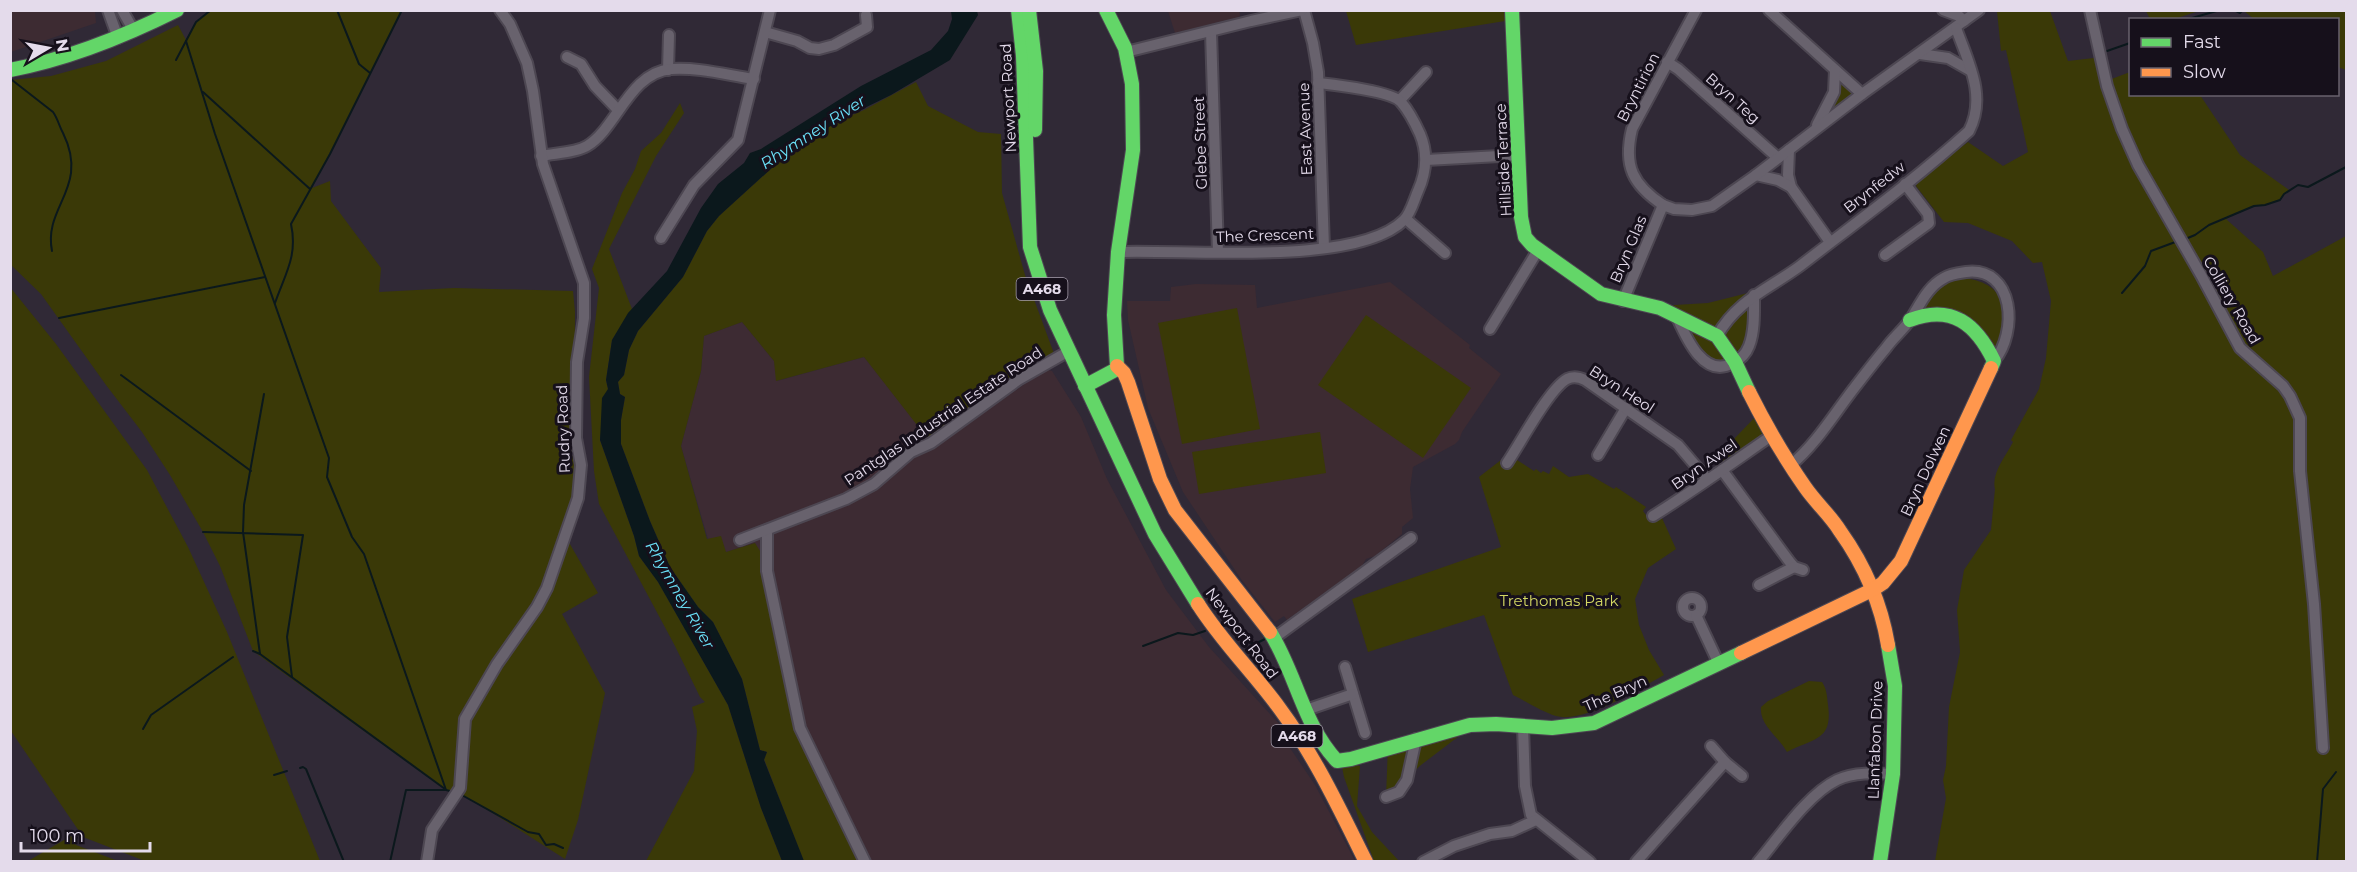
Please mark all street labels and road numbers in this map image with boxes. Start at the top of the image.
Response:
street label: Newport Road [996,43,1020,153]
street label: Bryntirion [1612,49,1664,125]
street label: Bryn Teg [1702,69,1764,127]
street label: East Avenue [1294,82,1316,176]
street label: Glebe Street [1189,96,1211,190]
street label: Hillside Terrace [1491,103,1515,217]
street label: Brynfedw [1839,157,1909,217]
street label: Bryn Glas [1605,213,1651,285]
street label: The Crescent [1216,224,1314,246]
street label: Colliery Road [2199,253,2265,347]
road number: A468 [1016,278,1068,300]
street label: Pantglas Industrial Estate Road [840,342,1046,490]
street label: Bryn Heol [1586,361,1658,417]
street label: Rudry Road [552,385,574,473]
street label: Bryn Dolwen [1896,423,1954,519]
street label: Bryn Awel [1667,434,1741,494]
street label: Newport Road [1202,584,1282,682]
street label: The Bryn [1580,671,1650,715]
street label: Llanfabon Drive [1863,680,1887,800]
road number: A468 [1272,725,1322,747]

